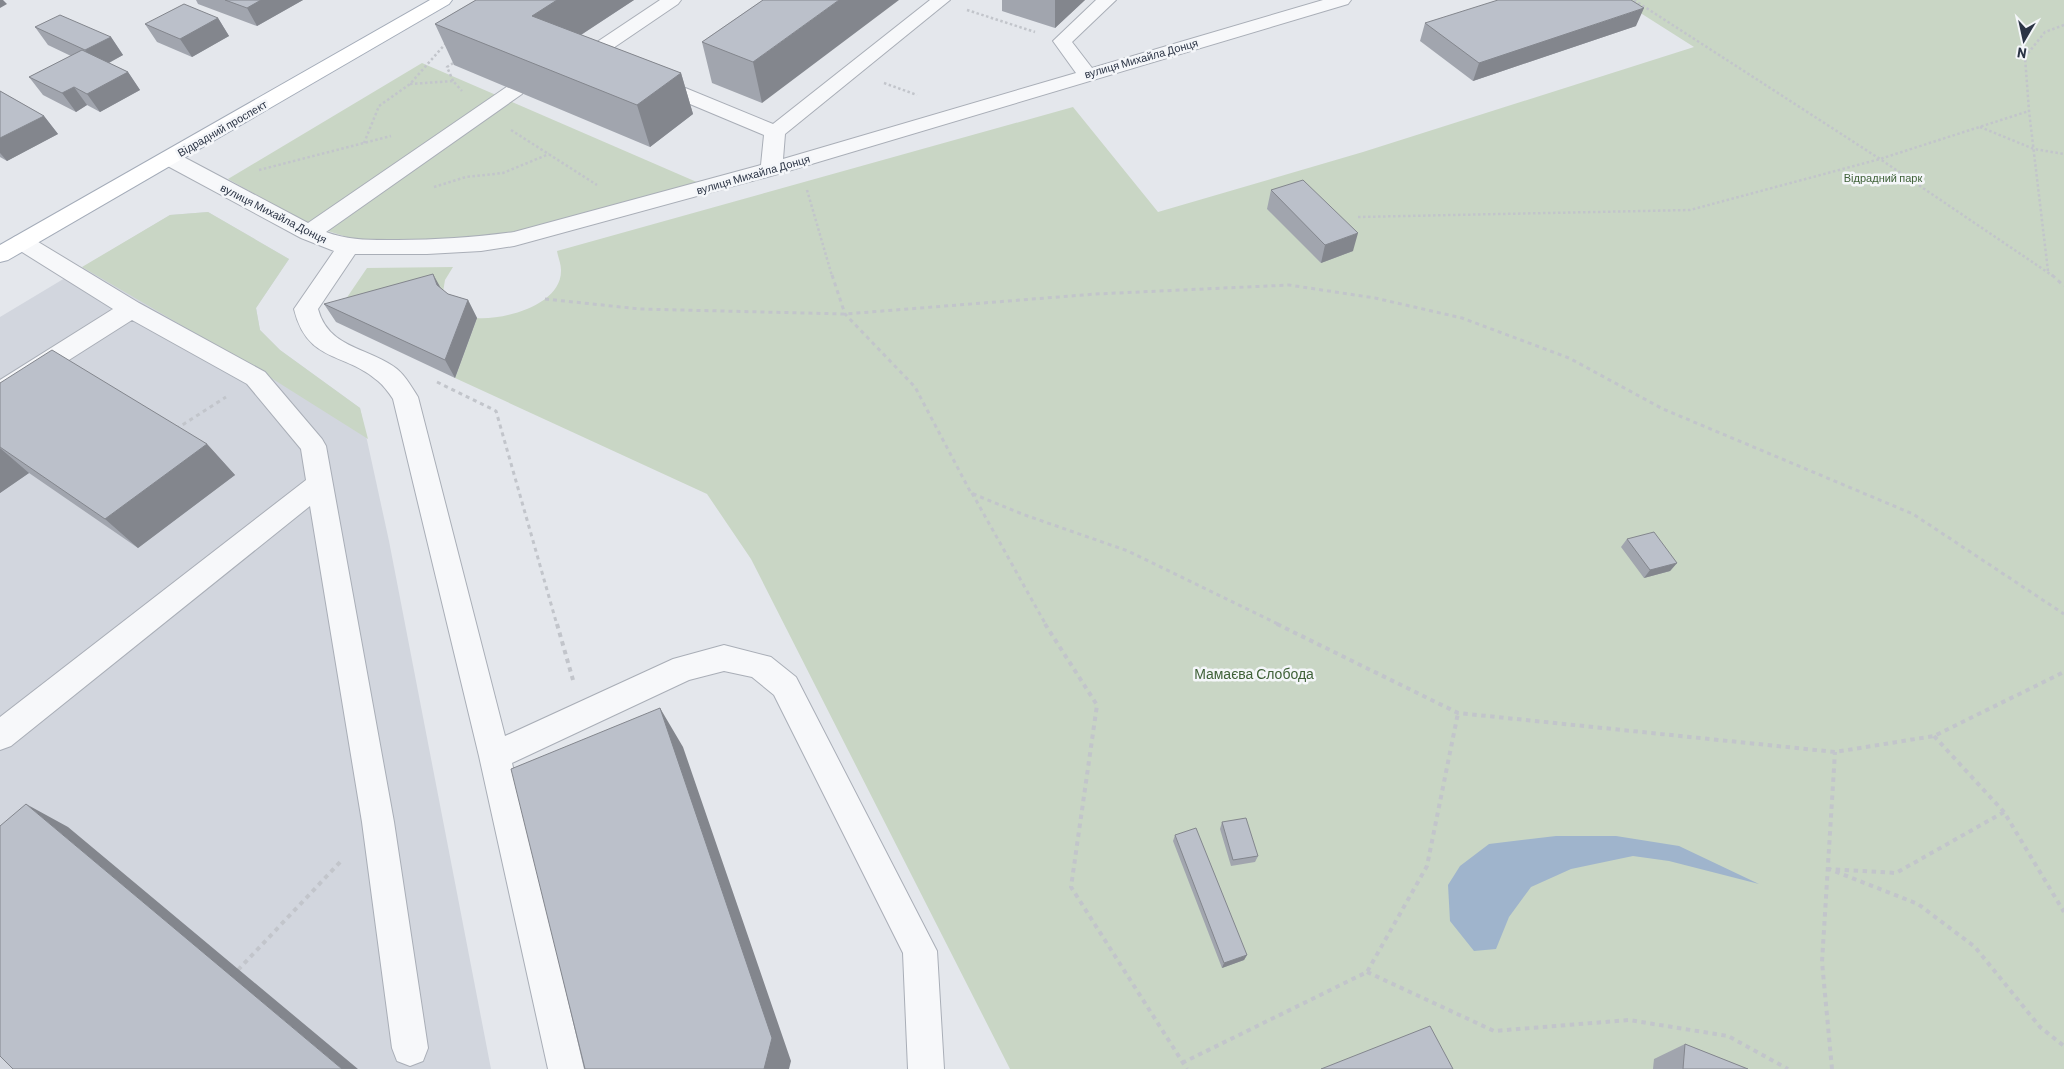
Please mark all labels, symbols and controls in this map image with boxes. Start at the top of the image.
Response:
north arrow [1999,15,2049,65]
street label: вулиця Михайла Донця [1083,36,1199,80]
text: N [2016,44,2028,62]
street label: Відрадний проспект [175,97,269,159]
street label: вулиця Михайла Донця [695,152,811,196]
park label: Відрадний парк [1844,171,1922,184]
street label: вулиця Михайла Донця [219,181,329,246]
park label: Мамаєва Слобода [1194,665,1314,682]

